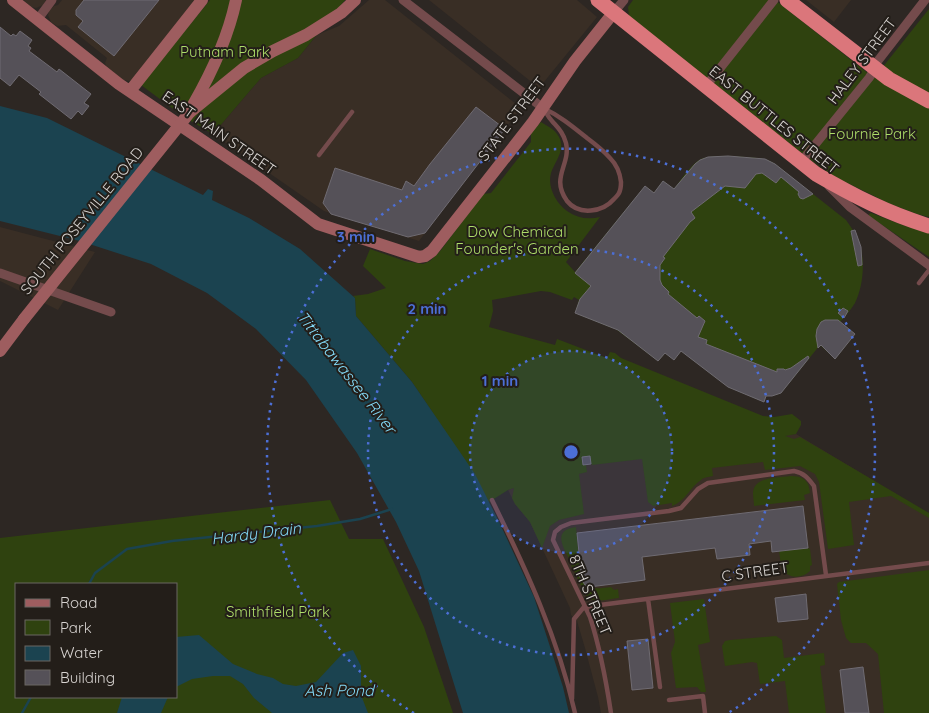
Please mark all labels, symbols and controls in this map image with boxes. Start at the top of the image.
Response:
street label: HALEY STREET [823,14,900,108]
park label: Putnam Park [180,42,270,61]
street label: EAST BUTTLES STREET [706,61,843,178]
street label: STATE STREET [474,73,550,165]
street label: EAST MAIN STREET [159,86,280,179]
park label: Fournie Park [828,124,916,143]
street label: SOUTH POSEYVILLE ROAD [16,143,147,298]
park label: Dow Chemical Founder's Garden [455,222,579,258]
text: 3 min [337,227,375,246]
text: 2 min [407,299,447,318]
water label: Tittabawassee River [293,307,402,439]
text: 1 min [482,371,518,390]
centre of rings [562,443,580,461]
water label: Hardy Drain [210,517,303,548]
street label: 8TH STREET [565,552,616,638]
street label: C STREET [720,557,790,586]
legend [15,583,178,698]
text: Road [60,593,97,612]
park label: Smithfield Park [226,602,330,621]
text: Park [60,618,92,637]
text: Water [60,643,103,662]
text: Building [60,668,115,687]
water label: Ash Pond [304,680,376,700]

